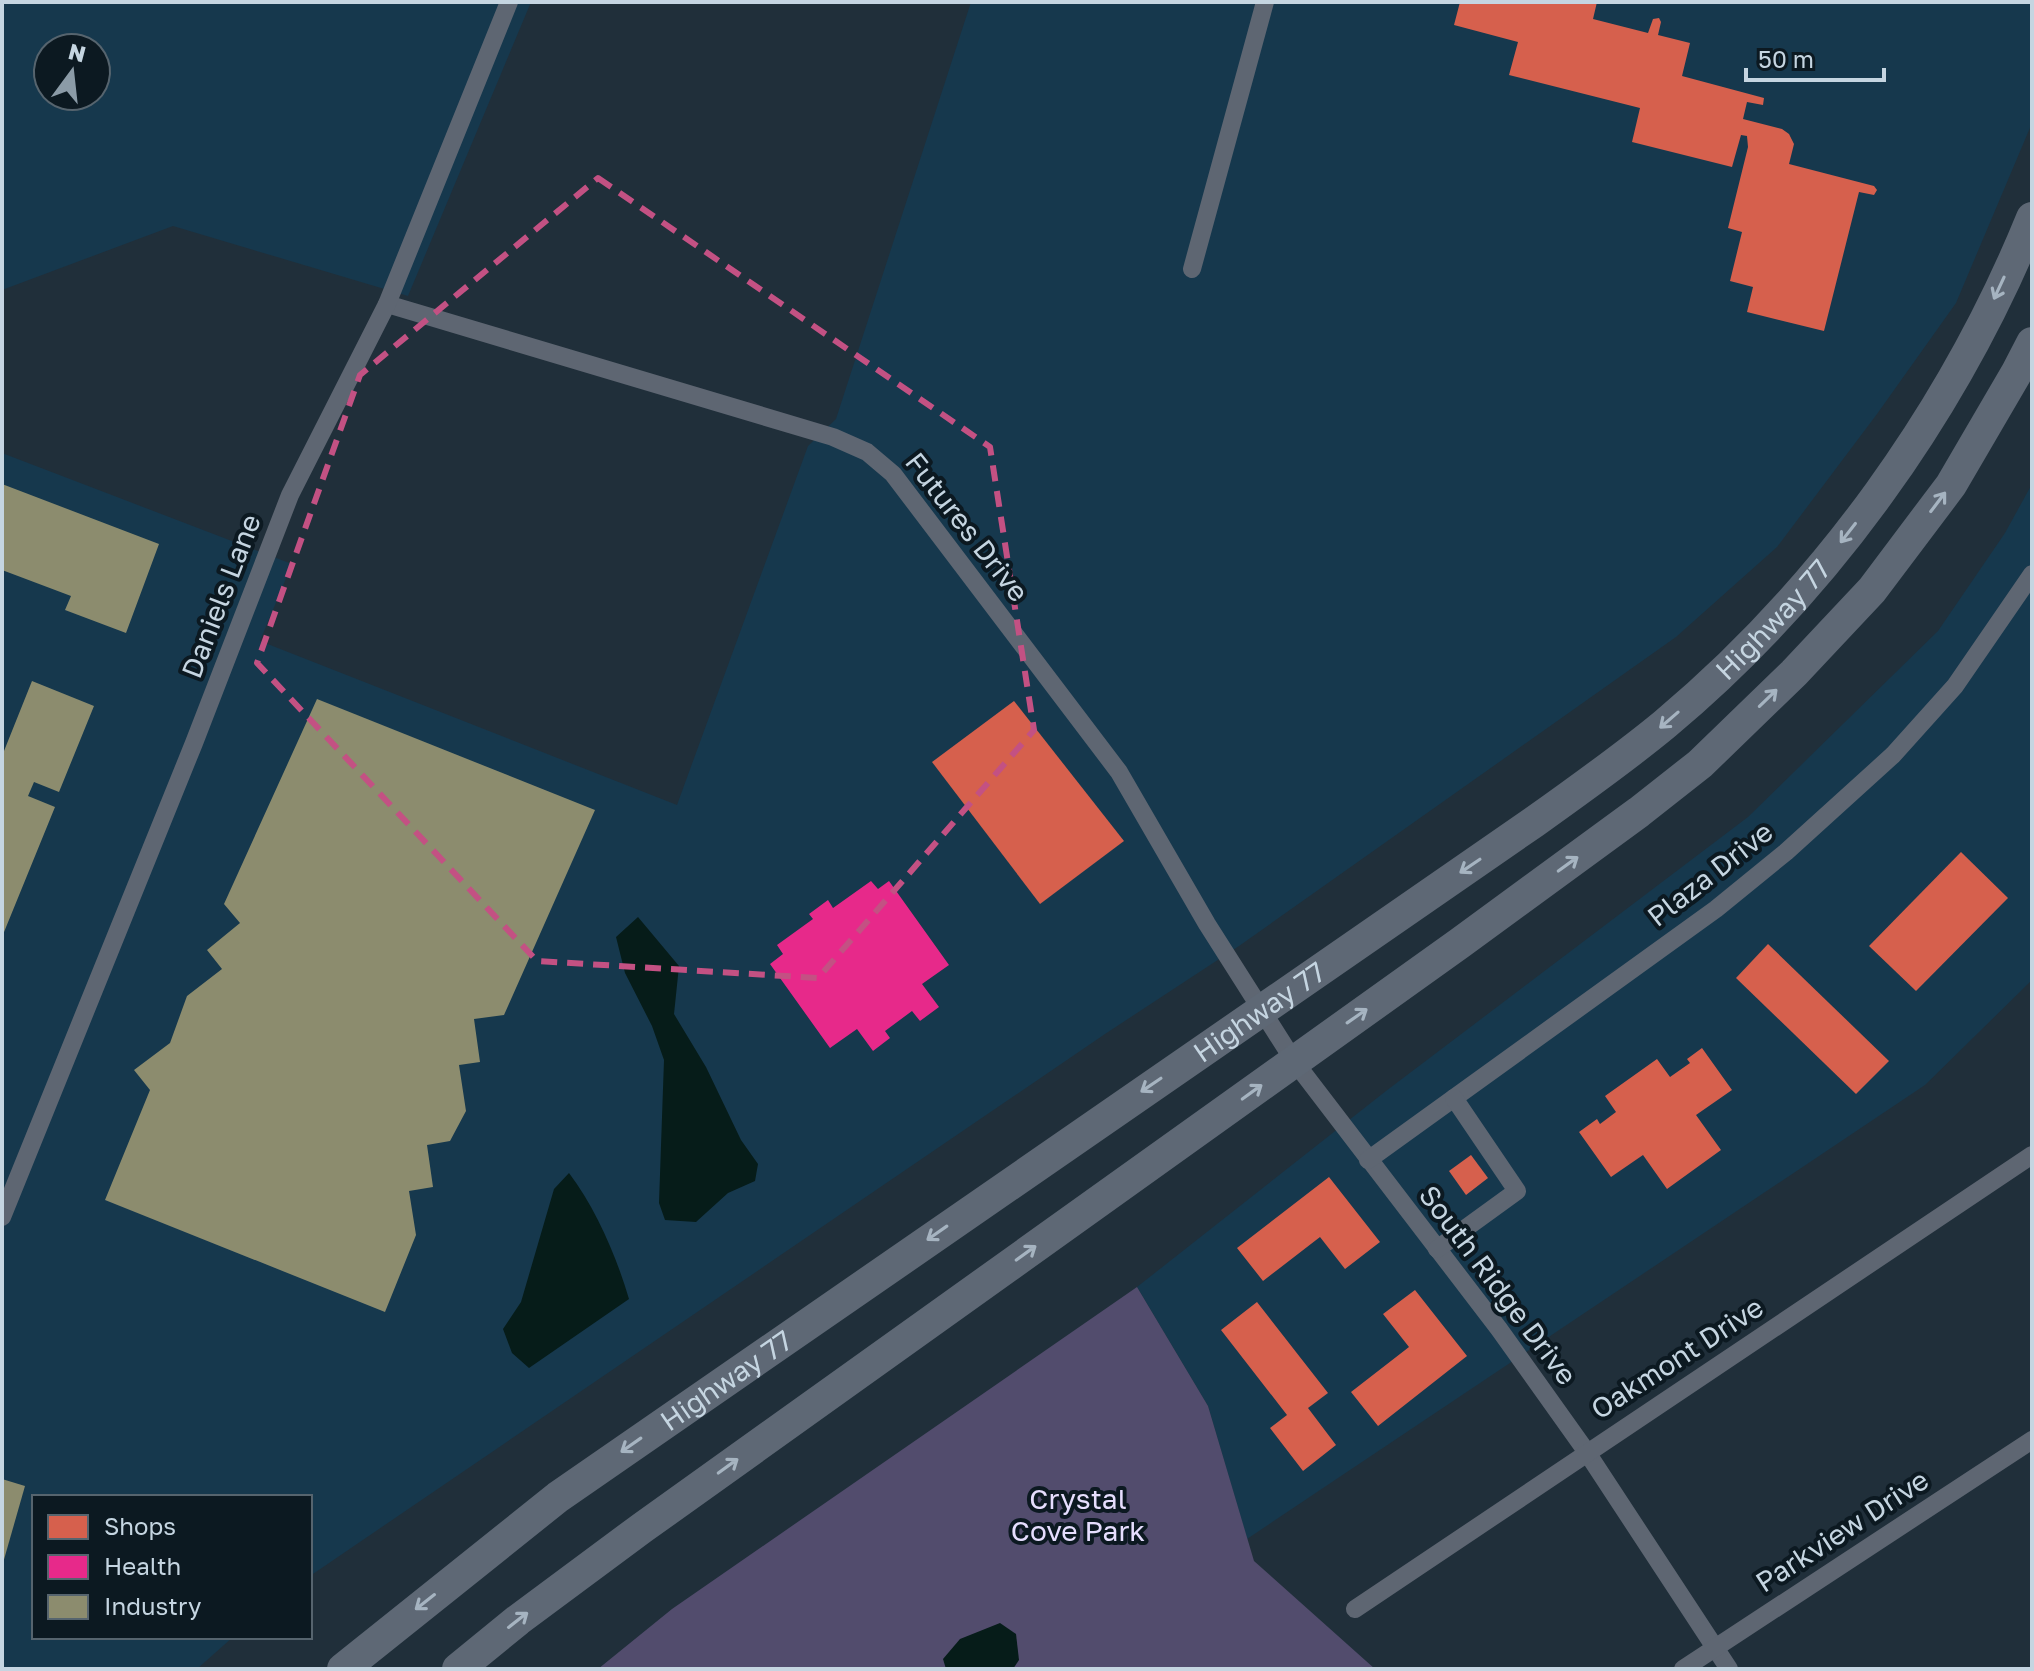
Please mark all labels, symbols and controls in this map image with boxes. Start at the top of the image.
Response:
north arrow [32,32,112,112]
scale bar [1746,32,1884,82]
text: N [66,37,89,67]
text: 50 m [1758,44,1814,73]
one-way arrow [1991,276,2006,300]
street label: Futures Drive [899,446,1036,608]
one-way arrow [1929,492,1946,513]
street label: Daniels Lane [174,509,267,682]
one-way arrow [1839,522,1857,543]
street label: Highway 77 [1708,552,1837,686]
one-way arrow [1758,689,1778,708]
one-way arrow [1659,711,1679,729]
street label: Plaza Drive [1641,815,1779,933]
one-way arrow [1557,856,1579,872]
one-way arrow [1460,858,1482,874]
street label: Highway 77 [1187,955,1331,1069]
one-way arrow [1346,1008,1368,1024]
one-way arrow [1141,1077,1163,1093]
one-way arrow [1240,1084,1262,1100]
street label: South Ridge Drive [1413,1179,1584,1391]
one-way arrow [927,1225,949,1241]
one-way arrow [1015,1245,1037,1261]
street label: Oakmont Drive [1585,1290,1769,1425]
street label: Highway 77 [654,1323,798,1437]
one-way arrow [621,1437,643,1453]
one-way arrow [717,1458,738,1475]
street label: Parkview Drive [1749,1463,1934,1599]
park label: Crystal Cove Park [1011,1482,1145,1547]
legend [32,1495,312,1639]
text: Shops [104,1511,176,1540]
text: Health [104,1551,181,1580]
text: Industry [104,1591,201,1620]
one-way arrow [415,1593,436,1611]
one-way arrow [507,1611,528,1629]

